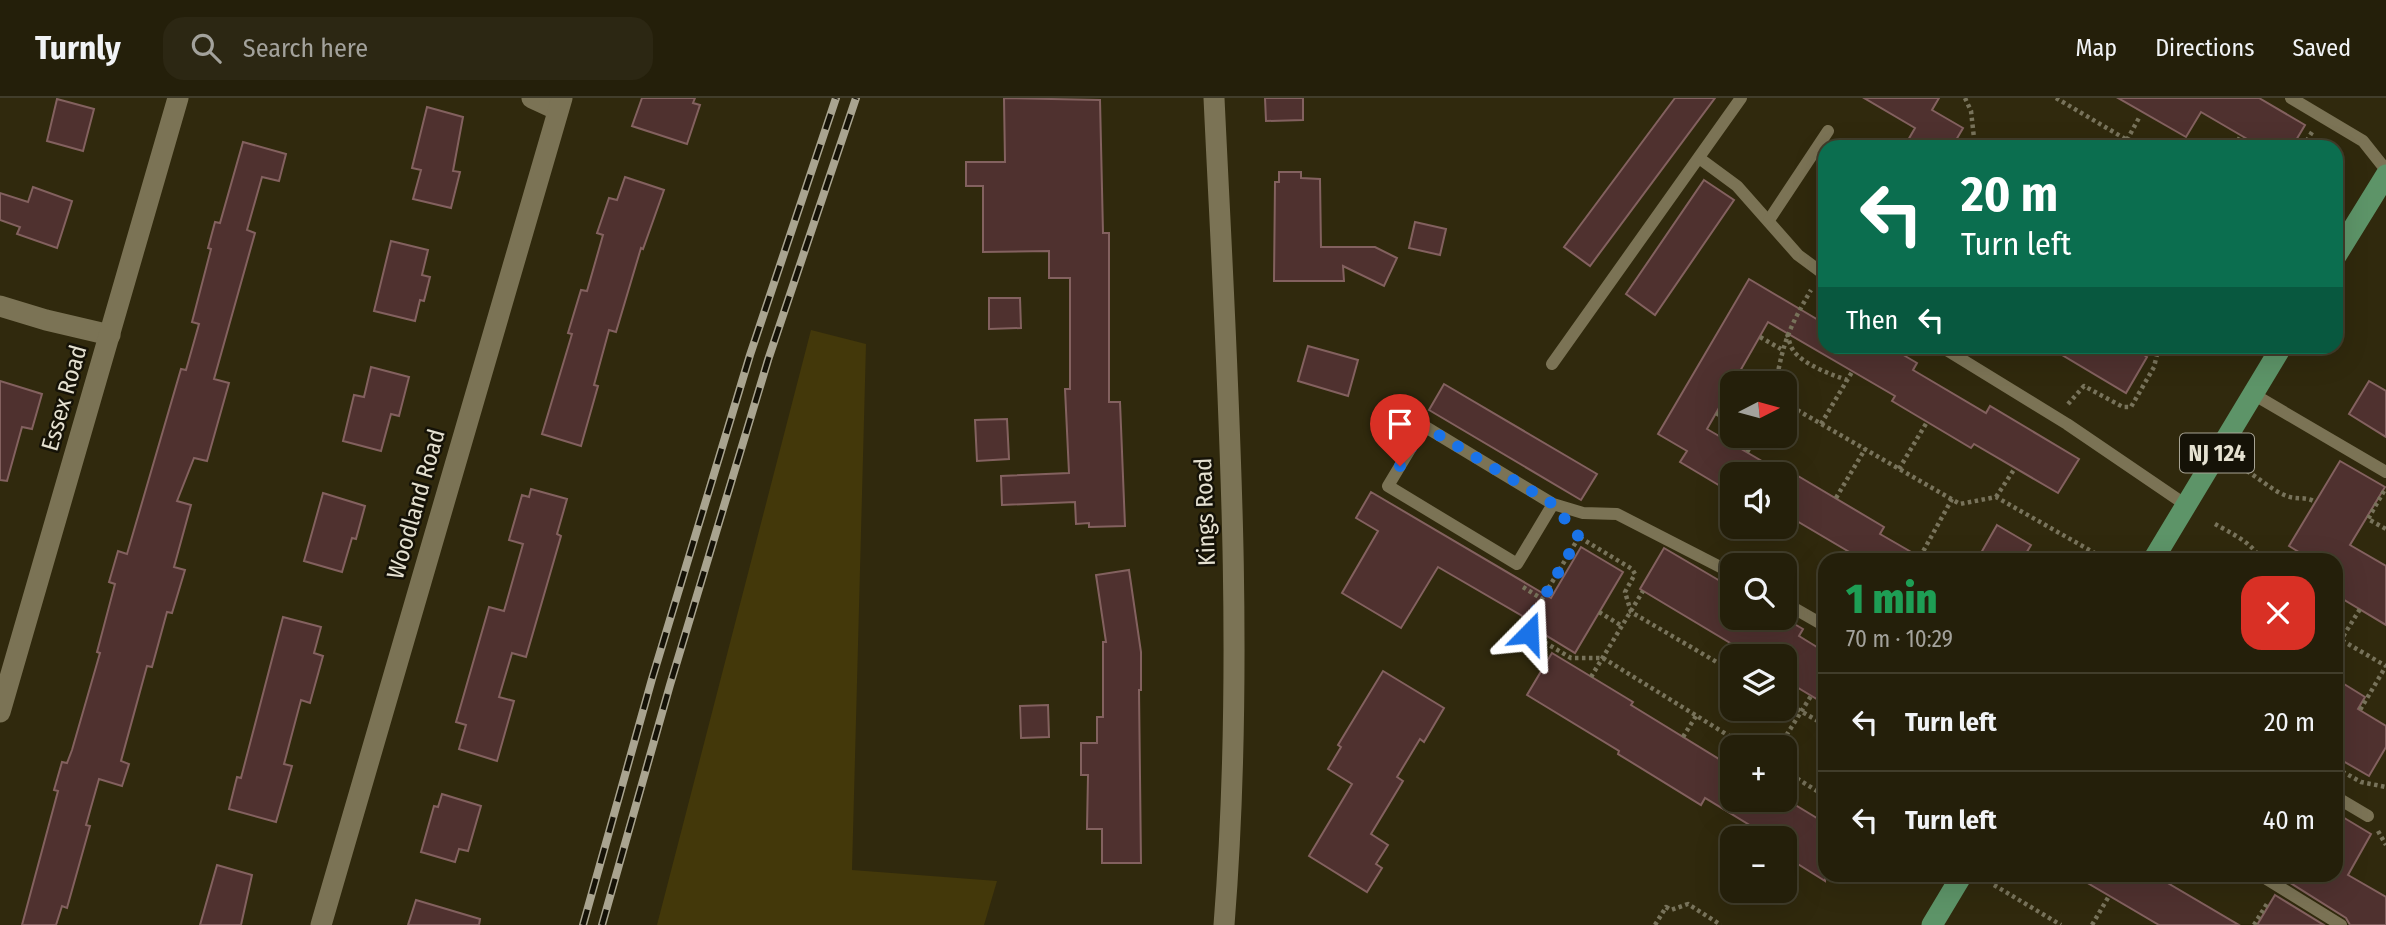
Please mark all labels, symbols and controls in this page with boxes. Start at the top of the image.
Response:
search box [163,17,653,80]
text: Turnly [35,28,121,68]
icon: search [187,29,225,67]
text: Search here [243,33,368,64]
text: Map [2076,34,2117,62]
text: Directions [2155,34,2254,62]
text: Saved [2292,34,2351,62]
text: 20 m [1961,165,2058,224]
icon: left [1846,168,1937,259]
text: Turn left [1961,225,2071,263]
icon: left [1912,301,1950,339]
text: Then [1846,305,1898,336]
street label: Essex Road [36,342,92,454]
north arrow [1720,371,1797,448]
map controls [1720,371,1797,903]
pin [1370,394,1430,466]
icon: arrive [1381,405,1419,443]
street label: Woodland Road [381,426,451,582]
road number: NJ 124 [2180,434,2254,472]
street label: Kings Road [1189,457,1221,567]
button: sound [1720,462,1797,539]
button: search [1720,553,1797,630]
text: 1 min [1846,574,1937,624]
button: close [2241,576,2315,650]
position arrow [1492,596,1566,670]
text: 70 m · 10:29 [1846,625,1953,653]
button: layers [1720,644,1797,721]
icon: left [1846,703,1884,741]
text: Turn left [1905,707,1997,738]
text: 20 m [2264,707,2315,738]
button: + [1720,735,1797,812]
icon: left [1846,801,1884,839]
text: Turn left [1905,805,1997,836]
text: 40 m [2263,805,2315,836]
button: − [1720,826,1797,903]

